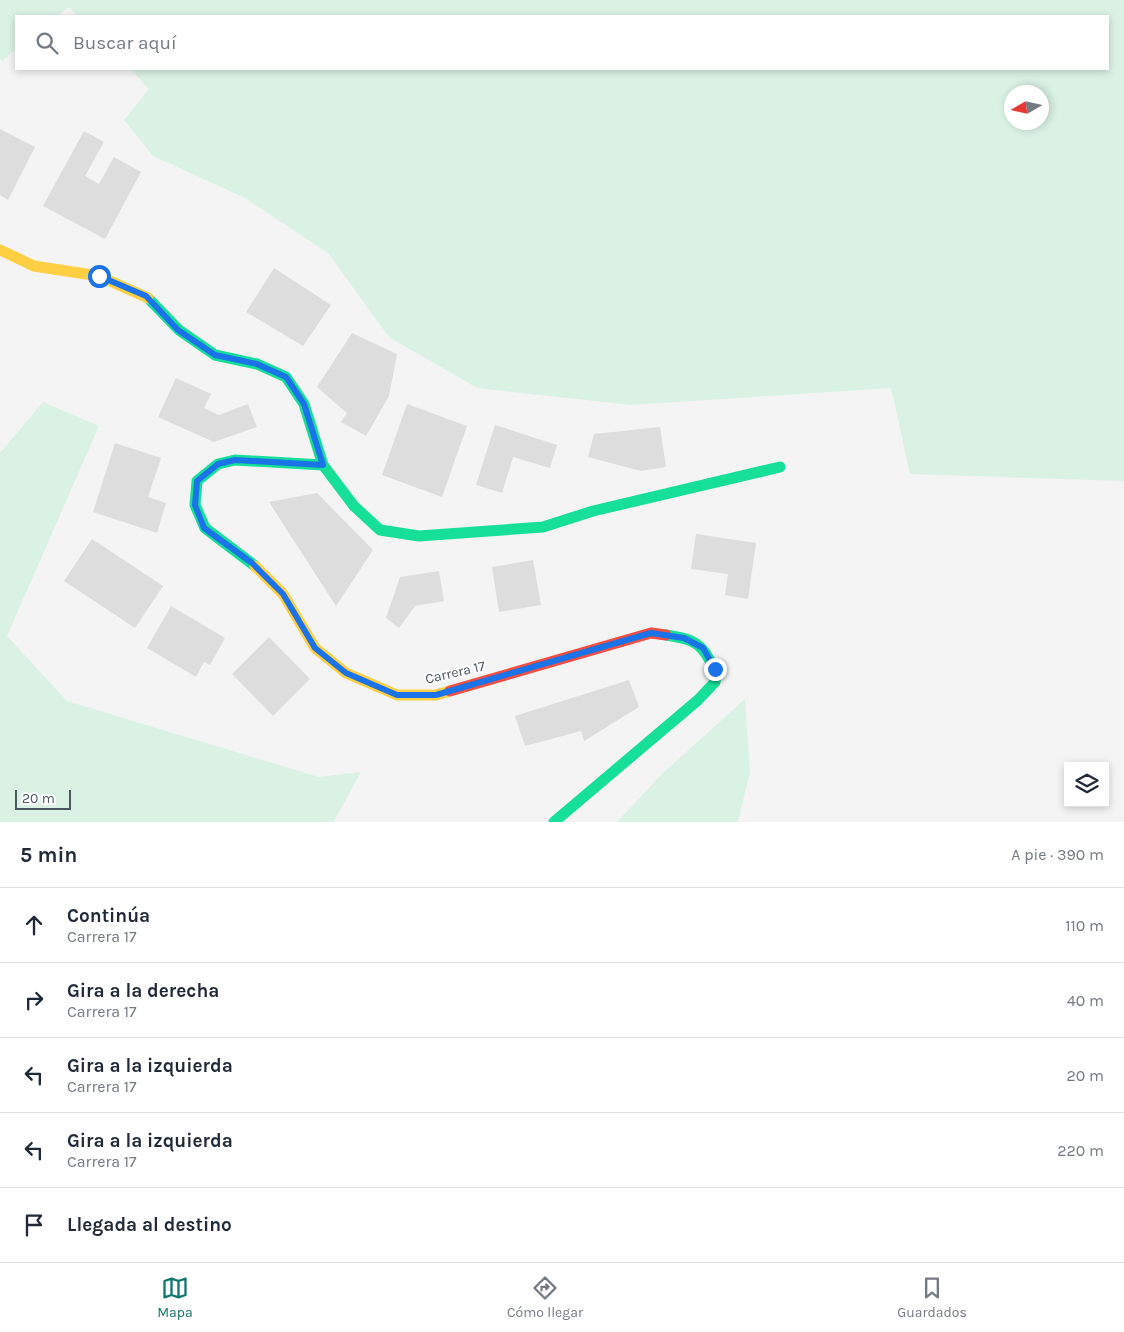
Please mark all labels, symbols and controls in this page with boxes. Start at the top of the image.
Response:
search box [15,15,1109,70]
icon: search [33,29,61,57]
text: Buscar aquí [73,32,177,54]
north arrow [1004,85,1049,130]
route start [88,265,111,288]
street label: Carrera 17 [424,657,487,688]
route end [704,658,727,681]
map controls [1064,762,1109,807]
button: layers [1064,762,1109,807]
scale bar [15,787,71,810]
text: 20 m [22,790,55,807]
text: 5 min [20,843,77,867]
text: A pie · 390 m [1011,845,1104,864]
text: Continúa [67,905,150,927]
icon: ahead [20,911,48,939]
text: 110 m [1065,916,1104,935]
text: Carrera 17 [67,927,137,946]
text: Gira a la derecha [67,980,219,1002]
icon: right [20,986,48,1014]
text: 40 m [1067,991,1104,1010]
text: Carrera 17 [67,1002,137,1021]
text: Gira a la izquierda [67,1055,233,1077]
icon: left [20,1061,48,1089]
text: 20 m [1066,1066,1104,1085]
text: Carrera 17 [67,1077,137,1096]
text: Gira a la izquierda [67,1130,233,1152]
icon: left [20,1136,48,1164]
text: 220 m [1057,1141,1104,1160]
text: Carrera 17 [67,1152,137,1171]
icon: arrive [20,1211,48,1239]
text: Llegada al destino [67,1214,232,1236]
tab: Mapa [157,1274,193,1321]
tab: Cómo llegar [507,1274,583,1321]
tab: Guardados [897,1274,967,1321]

